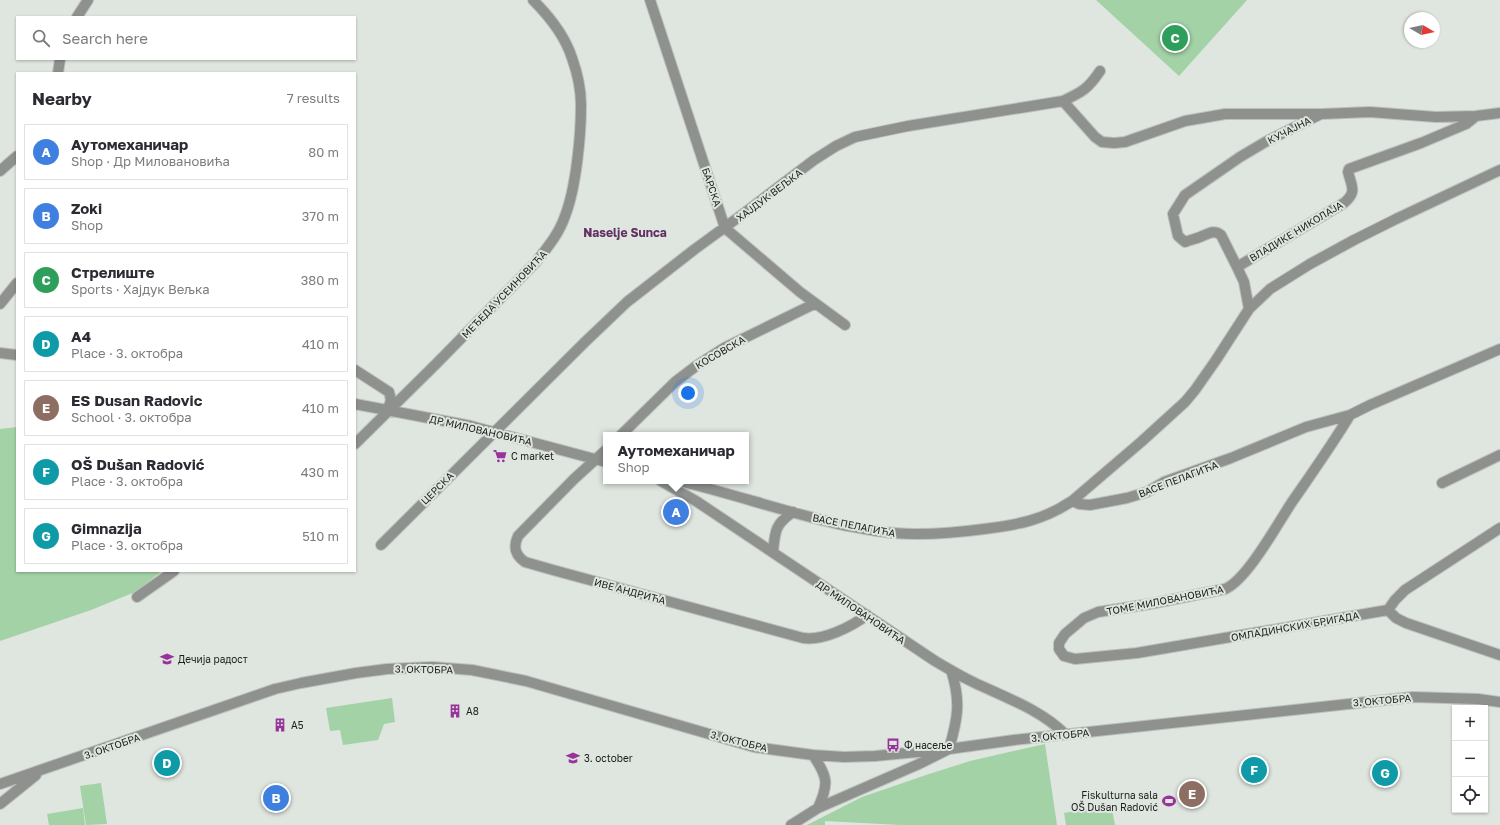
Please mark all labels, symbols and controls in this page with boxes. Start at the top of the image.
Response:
north arrow [1404,12,1440,48]
search box [16,16,356,60]
pin: C [1162,23,1188,53]
icon: search [30,27,52,49]
text: Search here [62,29,148,47]
text: Nearby [32,88,92,109]
text: 7 results [287,90,340,106]
street label: КУЧАЈНА [1265,114,1313,146]
text: Аутомеханичар [71,135,188,153]
text: A [41,144,51,160]
text: 80 m [308,144,339,160]
text: Shop · Др Миловановића [71,153,230,169]
street label: БАРСКА [700,166,724,208]
street label: ХАЈДУК ВЕЉКА [734,166,805,224]
street label: ВЛАДИКЕ НИКОЛАЈА [1247,198,1345,264]
text: Zoki [71,199,102,217]
text: B [41,208,51,224]
text: 370 m [302,208,339,224]
text: Shop [71,217,103,233]
district label: Naselje Sunca [583,225,667,240]
street label: МЕЂЕДА УСЕИНОВИЋА [459,247,549,340]
text: Стрелиште [71,263,155,281]
text: C [41,272,51,288]
text: 380 m [301,272,339,288]
text: Sports · Хајдук Вељка [71,281,210,297]
text: A4 [71,327,91,345]
street label: КОСОВСКА [693,333,747,371]
text: D [41,336,51,352]
text: 410 m [302,336,339,352]
text: Place · 3. октобра [71,345,183,361]
your location [678,383,698,403]
text: ES Dusan Radovic [71,391,202,409]
text: E [42,400,50,416]
text: 410 m [302,400,339,416]
text: School · 3. октобра [71,409,192,425]
street label: ДР МИЛОВАНОВИЋА [429,412,534,448]
popup [603,432,749,484]
text: Аутомеханичар [617,441,735,459]
supermarket icon: C market [492,448,508,464]
place label: C market [511,450,554,462]
text: OŠ Dušan Radović [71,455,205,473]
street label: ВАСЕ ПЕЛАГИЋА [1137,458,1220,500]
text: Shop [617,459,650,475]
text: F [42,464,50,480]
text: 430 m [301,464,339,480]
street label: ЦЕРСКА [418,469,456,507]
text: Place · 3. октобра [71,473,183,489]
pin: A [663,497,689,527]
street label: ВАСЕ ПЕЛАГИЋА [812,511,897,539]
text: Gimnazija [71,519,142,537]
text: G [41,528,51,544]
text: 510 m [302,528,339,544]
text: Place · 3. октобра [71,537,183,553]
street label: ИВЕ АНДРИЋА [593,576,667,606]
street label: ДР МИЛОВАНОВИЋА [814,578,908,646]
street label: ТОМЕ МИЛОВАНОВИЋА [1105,583,1225,617]
street label: ОМЛАДИНСКИХ БРИГАДА [1230,609,1360,643]
school or university icon: Дечија радост [159,651,175,667]
place label: Дечија радост [178,653,248,665]
street label: 3. ОКТОБРА [395,662,454,676]
street label: 3. ОКТОБРА [1352,691,1412,709]
building icon: A8 [447,703,463,719]
place label: A8 [466,705,479,717]
map controls [1452,705,1488,813]
button: + [1452,705,1488,741]
building icon: A5 [272,717,288,733]
place label: A5 [291,719,304,731]
street label: 3. ОКТОБРА [1030,726,1090,744]
street label: 3. ОКТОБРА [709,728,769,754]
street label: 3. ОКТОБРА [83,731,142,761]
bus stop icon: Ф насеље [885,737,901,753]
place label: Ф насеље [904,739,952,751]
button: − [1452,741,1488,777]
pin: D [154,748,180,778]
school or university icon: 3. october [565,750,581,766]
place label: 3. october [584,752,633,764]
pin: F [1241,755,1267,785]
pin: G [1372,758,1398,788]
button: locate [1452,777,1488,813]
pin: E [1179,779,1205,809]
pin: B [263,783,289,813]
place label: Fiskulturna sala OŠ Dušan Radović [1071,789,1159,813]
sports icon: Fiskulturna sala OŠ Dušan Radović [1161,793,1177,809]

